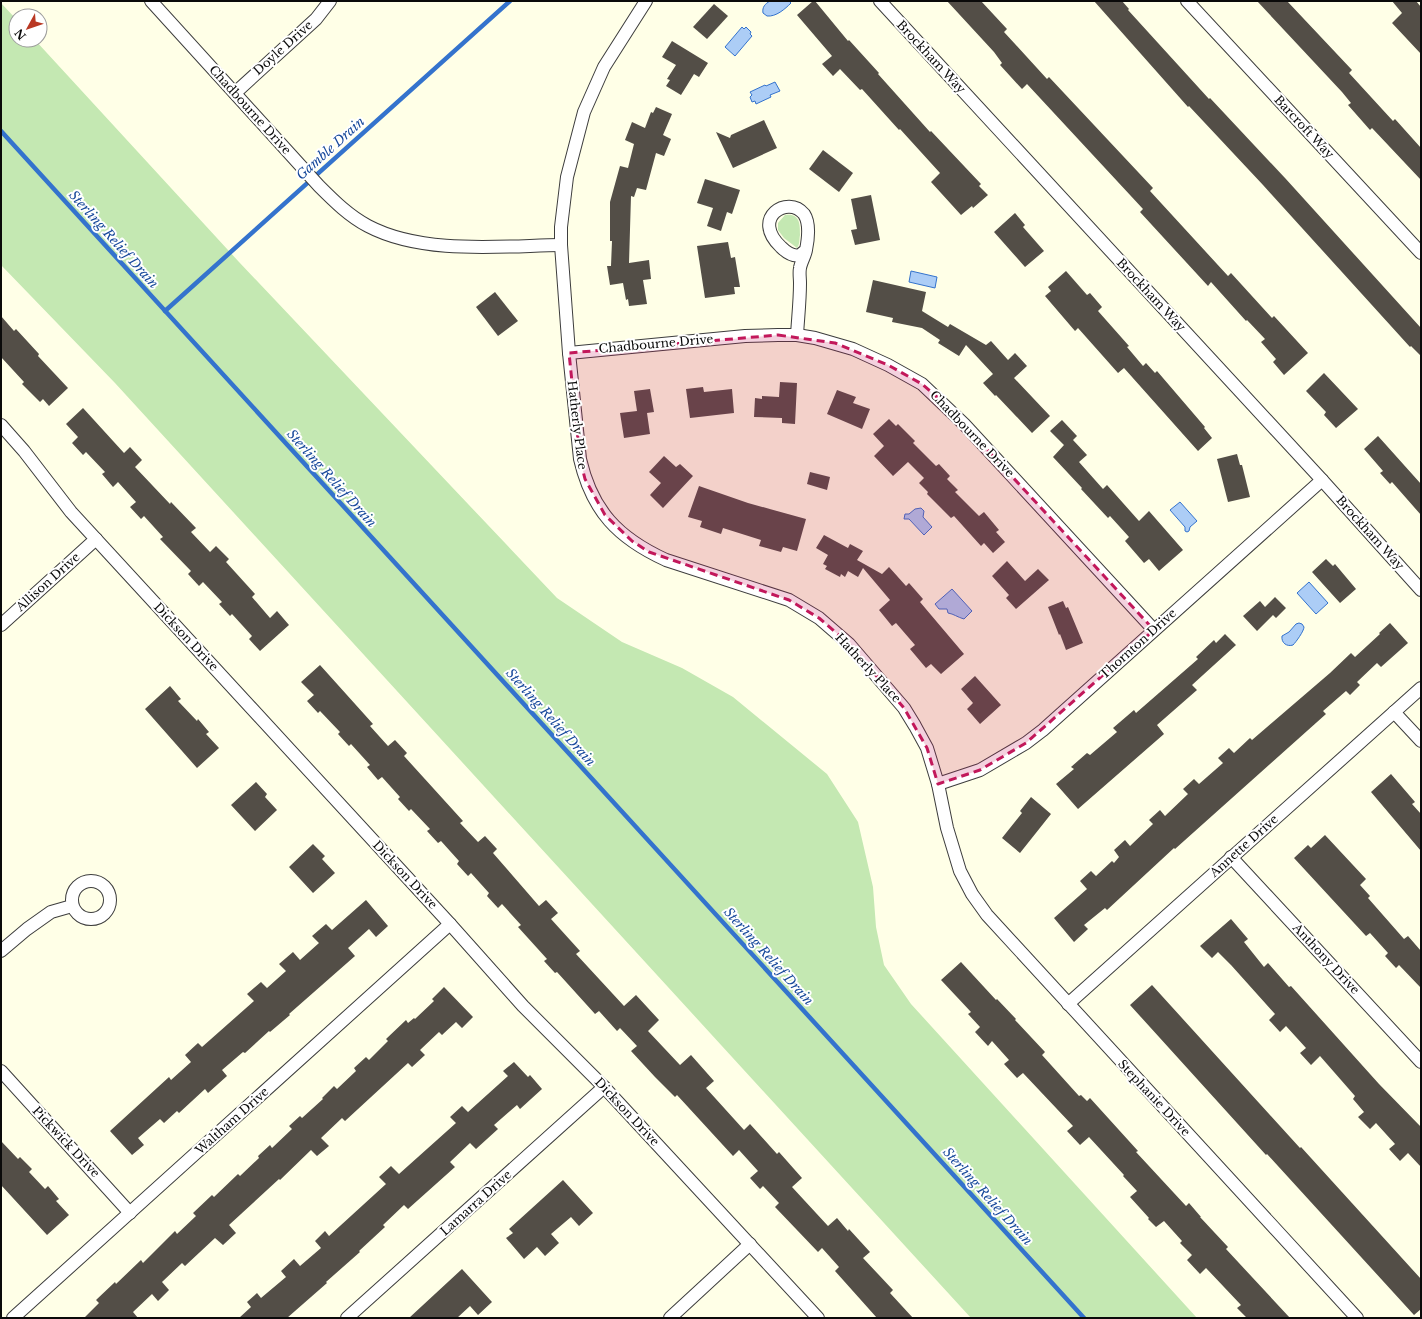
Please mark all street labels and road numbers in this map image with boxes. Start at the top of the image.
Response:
street label: Doyle Drive [250,17,315,78]
street label: Brockham Way [894,17,969,97]
street label: Chadbourne Drive [206,62,294,157]
street label: Barcroft Way [1271,92,1338,162]
street label: Brockham Way [1114,255,1189,335]
street label: Chadbourne Drive [598,331,714,356]
street label: Hatherly Place [565,379,590,471]
street label: Chadbourne Drive [927,387,1018,480]
street label: Brockham Way [1333,493,1408,573]
street label: Allison Drive [12,549,83,615]
street label: Dickson Drive [151,599,222,674]
street label: Thornton Drive [1096,605,1179,682]
street label: Hatherly Place [832,630,905,706]
street label: Annette Drive [1206,811,1281,881]
street label: Dickson Drive [370,837,441,912]
street label: Anthony Drive [1289,919,1363,997]
street label: Stephanie Drive [1115,1056,1194,1139]
street label: Dickson Drive [592,1074,663,1149]
street label: Waltham Drive [191,1084,272,1158]
street label: Pickwick Drive [30,1103,103,1180]
street label: Lamarra Drive [437,1167,514,1239]

